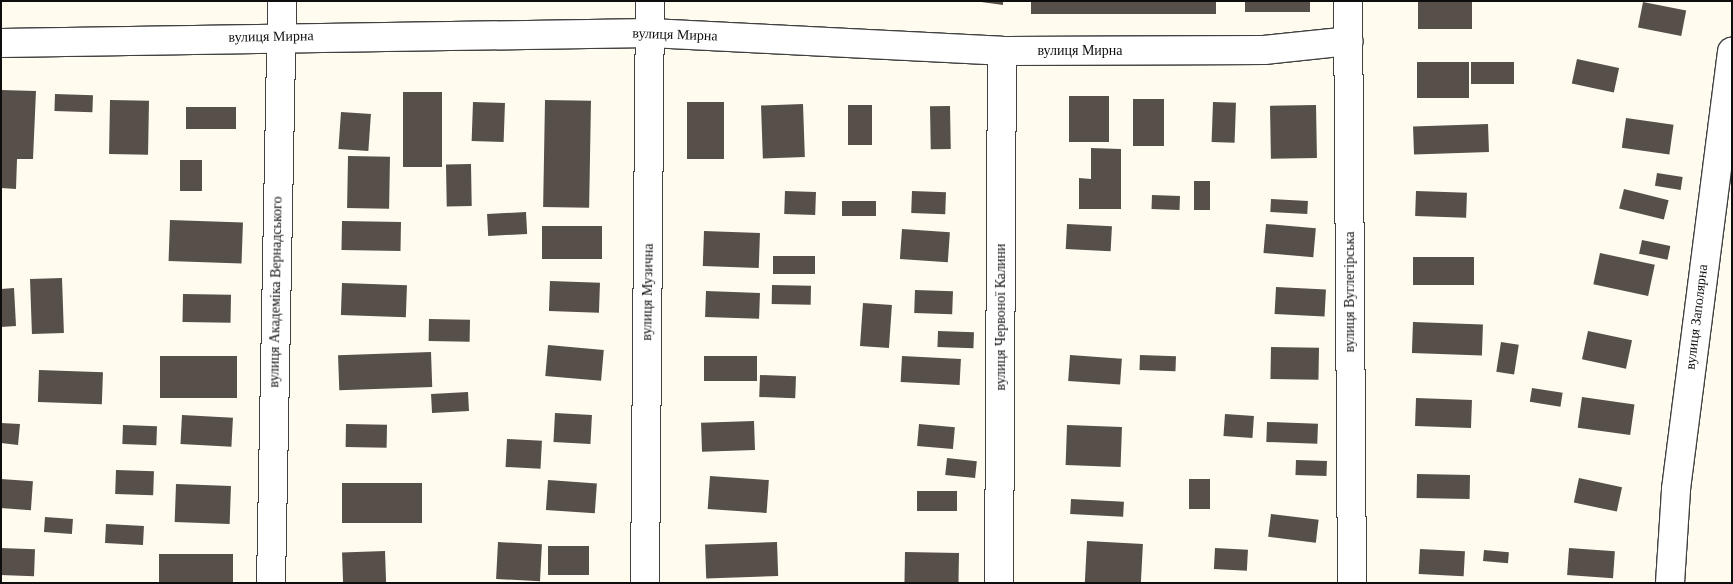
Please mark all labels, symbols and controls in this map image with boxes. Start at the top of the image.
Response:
street label: вулиця Мирна [632,25,718,45]
street label: вулиця Мирна [228,28,314,46]
street label: вулиця Мирна [1037,43,1123,59]
street label: вулиця Академіка Вернадського [266,196,286,388]
street label: вулиця Вуглегірська [1342,232,1358,352]
street label: вулиця Музична [639,243,657,341]
street label: вулиця Червоної Калини [993,243,1009,391]
street label: вулиця Заполярна [1682,263,1712,371]

